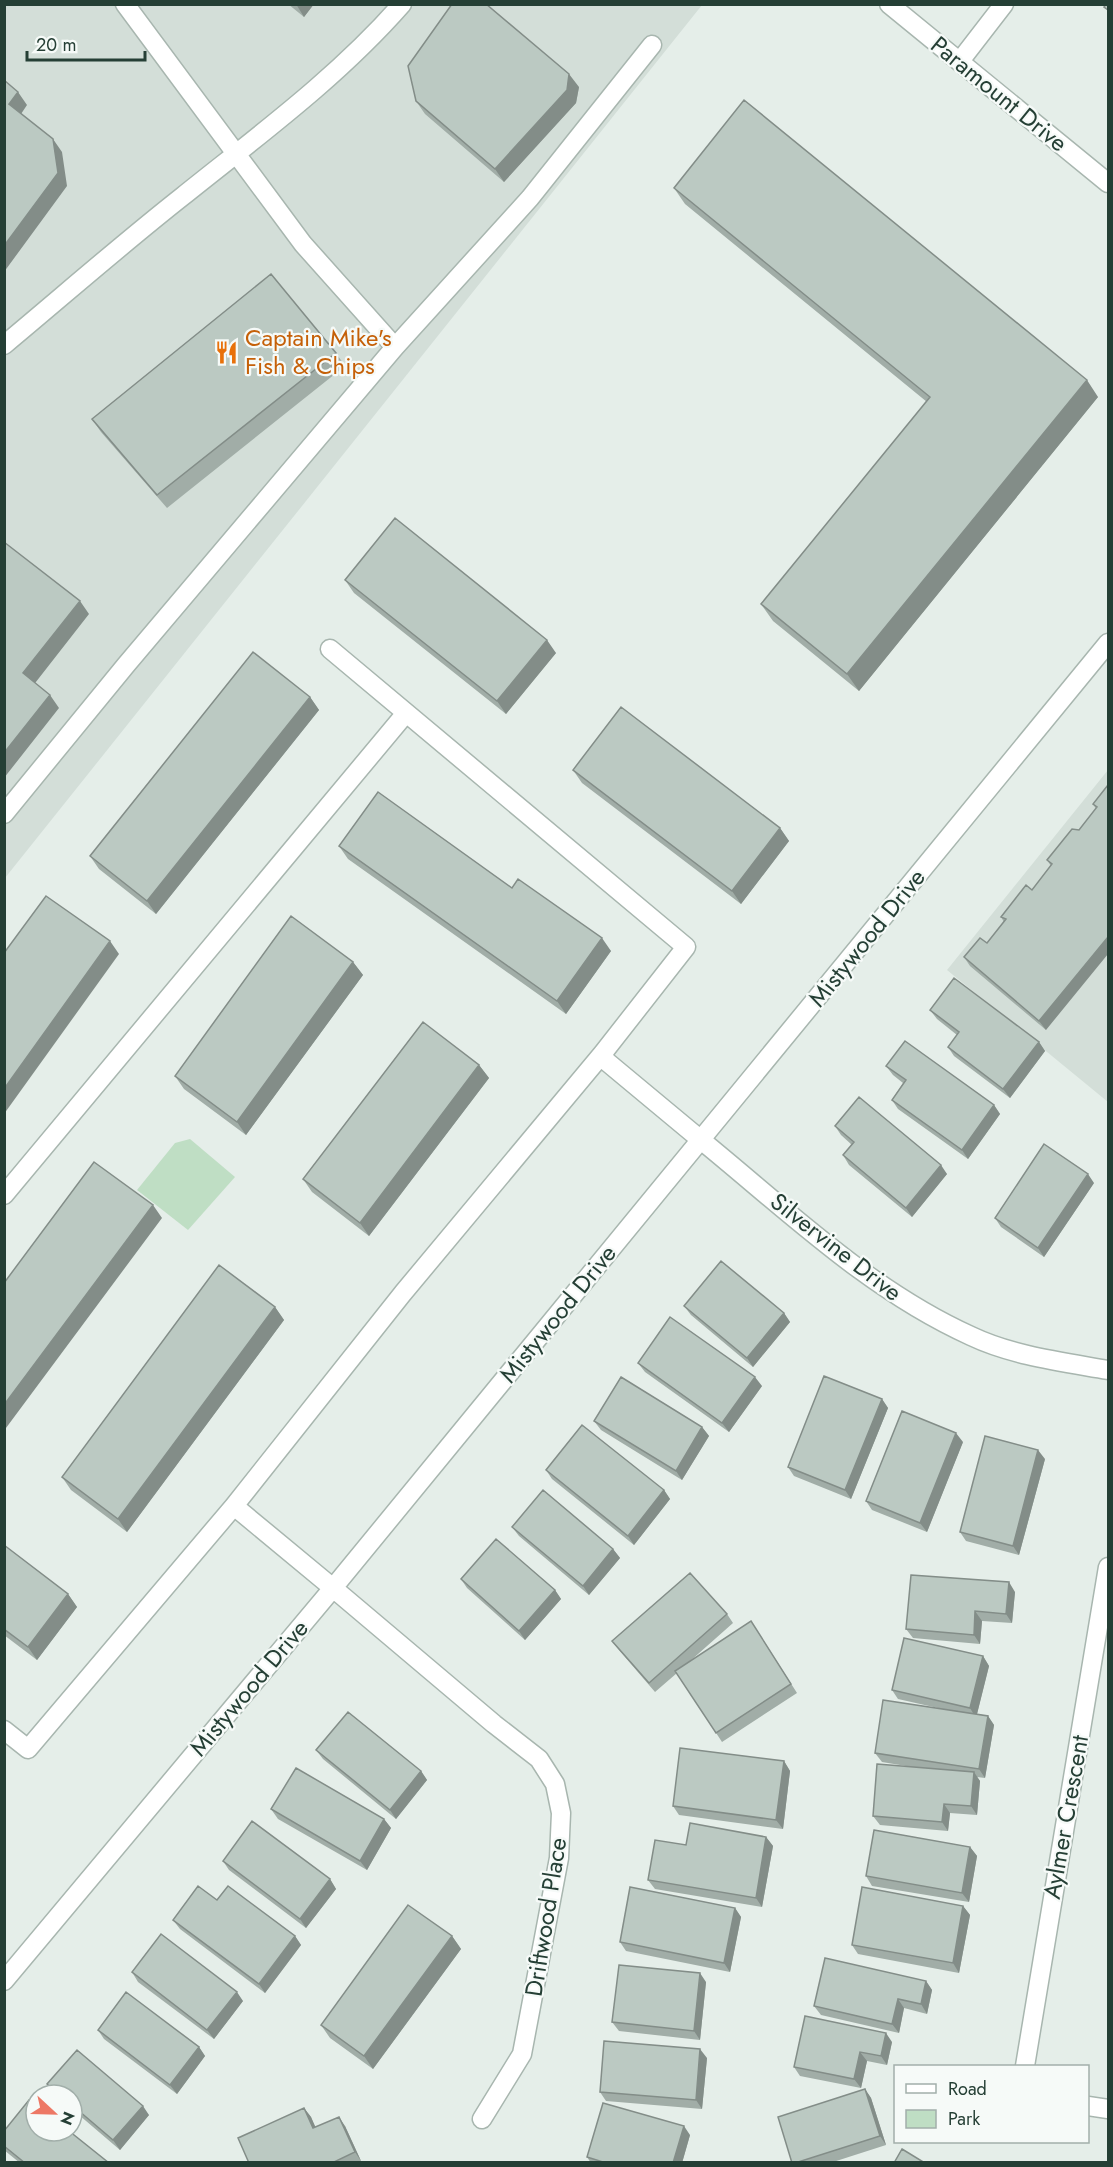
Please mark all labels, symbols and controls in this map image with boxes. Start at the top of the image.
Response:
scale bar [27,24,146,62]
street label: Paramount Drive [923,27,1075,160]
text: 20 m [36,32,76,58]
place label: Captain Mike's Fish & Chips [245,320,392,383]
restaurant icon: Captain Mike's Fish & Chips [214,339,240,365]
street label: Mistywood Drive [800,861,933,1014]
street label: Silvervine Drive [763,1184,910,1309]
street label: Mistywood Drive [491,1237,624,1390]
street label: Mistywood Drive [181,1612,316,1764]
street label: Aylmer Crescent [1034,1732,1097,1902]
street label: Driftwood Place [516,1835,575,1999]
legend [894,2065,1089,2143]
text: Road [948,2076,987,2102]
north arrow [24,2083,84,2143]
text: Park [948,2106,980,2132]
text: N [54,2108,80,2129]

